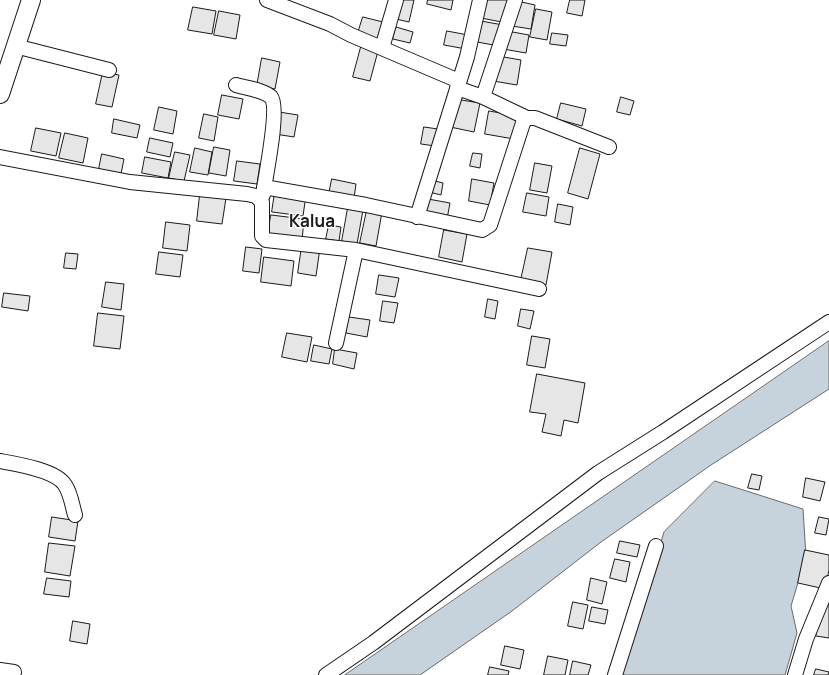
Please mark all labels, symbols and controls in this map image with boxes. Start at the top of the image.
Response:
district label: Kalua [289,212,335,232]

